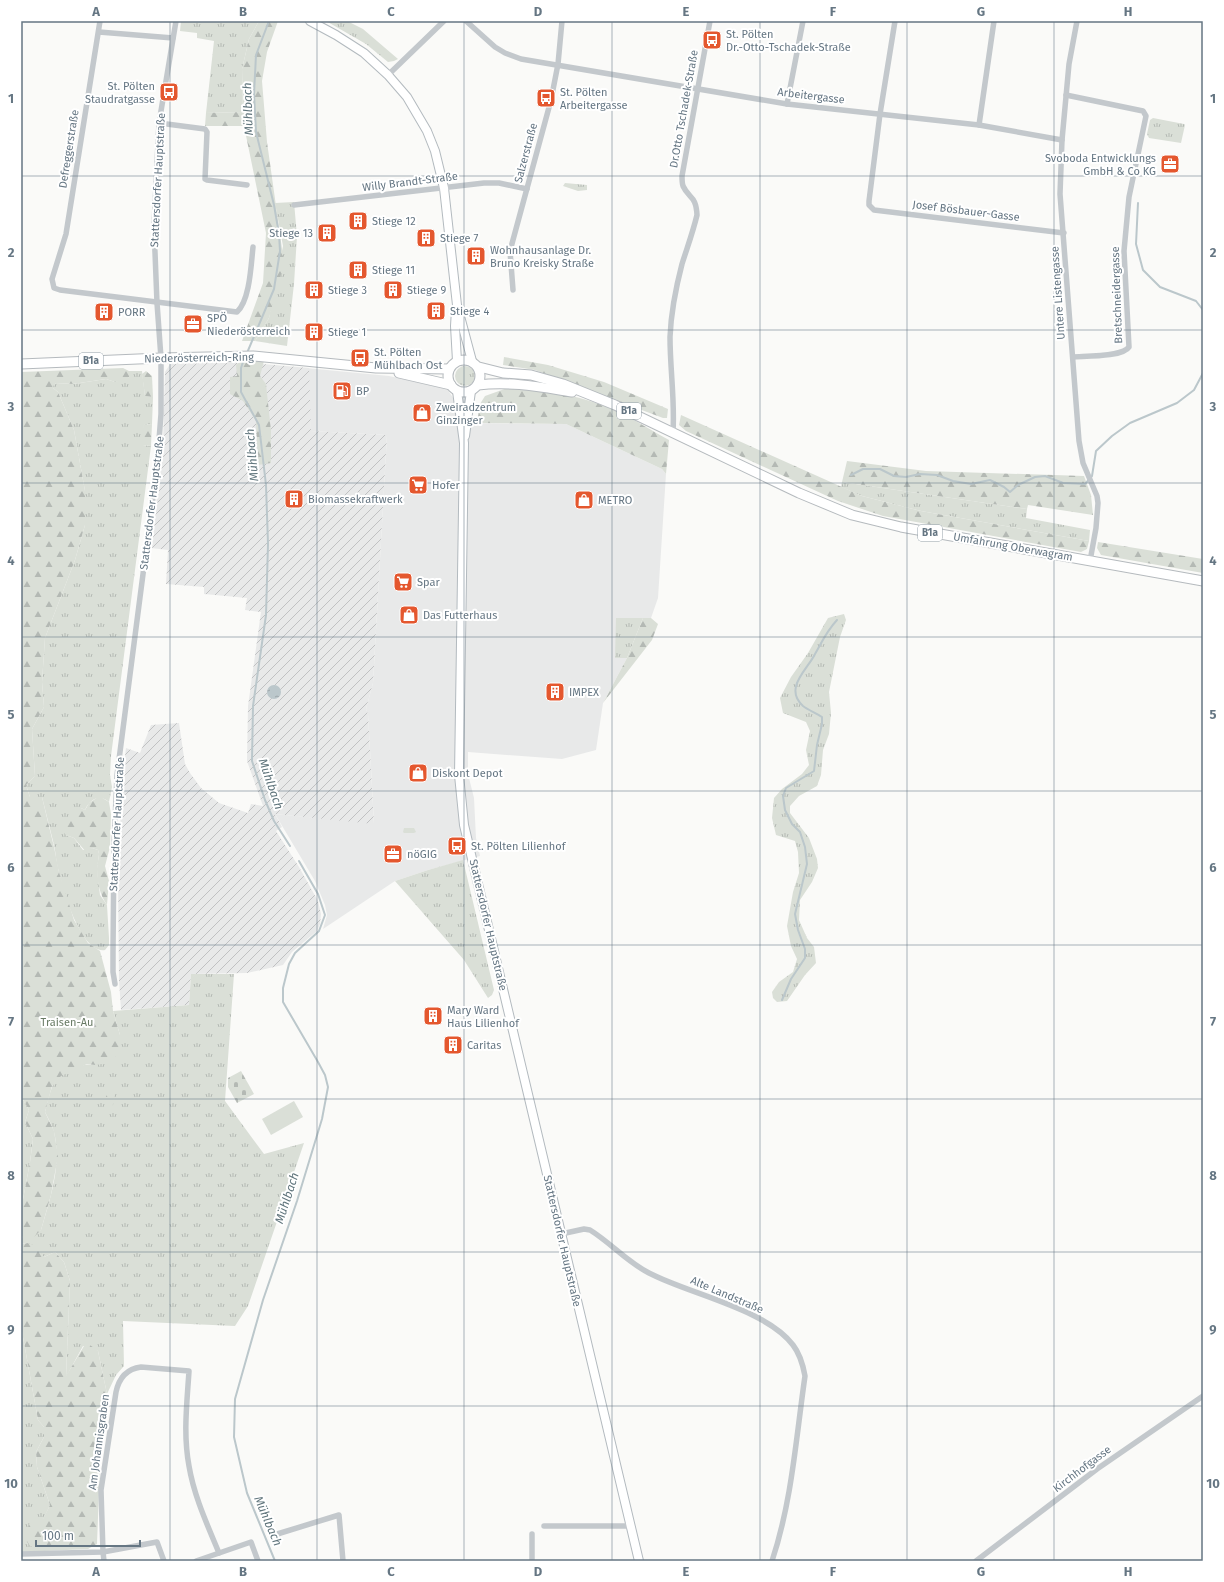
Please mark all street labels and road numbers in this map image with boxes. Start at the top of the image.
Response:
street label: Dr.Otto Tschadek-Straße [667,49,701,169]
street label: Arbeitergasse [777,85,845,107]
street label: Defreggerstraße [56,109,82,189]
street label: Stattersdorfer Hauptstraße [148,112,168,248]
street label: Salzerstraße [512,122,540,184]
street label: Willy Brandt-Straße [361,170,459,194]
street label: Josef Bösbauer-Gasse [912,198,1020,224]
street label: Untere Listengasse [1048,246,1068,340]
street label: Bretschneidergasse [1109,246,1125,344]
street label: Niederösterreich-Ring [144,351,254,365]
road number: B1a [79,353,103,369]
road number: B1a [617,403,641,419]
street label: Stattersdorfer Hauptstraße [137,435,167,571]
road number: B1a [918,525,942,541]
street label: Umfahrung Oberwagram [952,530,1074,564]
street label: Stattersdorfer Hauptstraße [107,756,127,892]
street label: Stattersdorfer Hauptstraße [467,858,509,992]
street label: Stattersdorfer Hauptstraße [541,1174,583,1308]
street label: Alte Landstraße [689,1274,765,1316]
street label: Am Johannisgraben [86,1393,112,1491]
street label: Kirchhofgasse [1050,1443,1114,1495]

